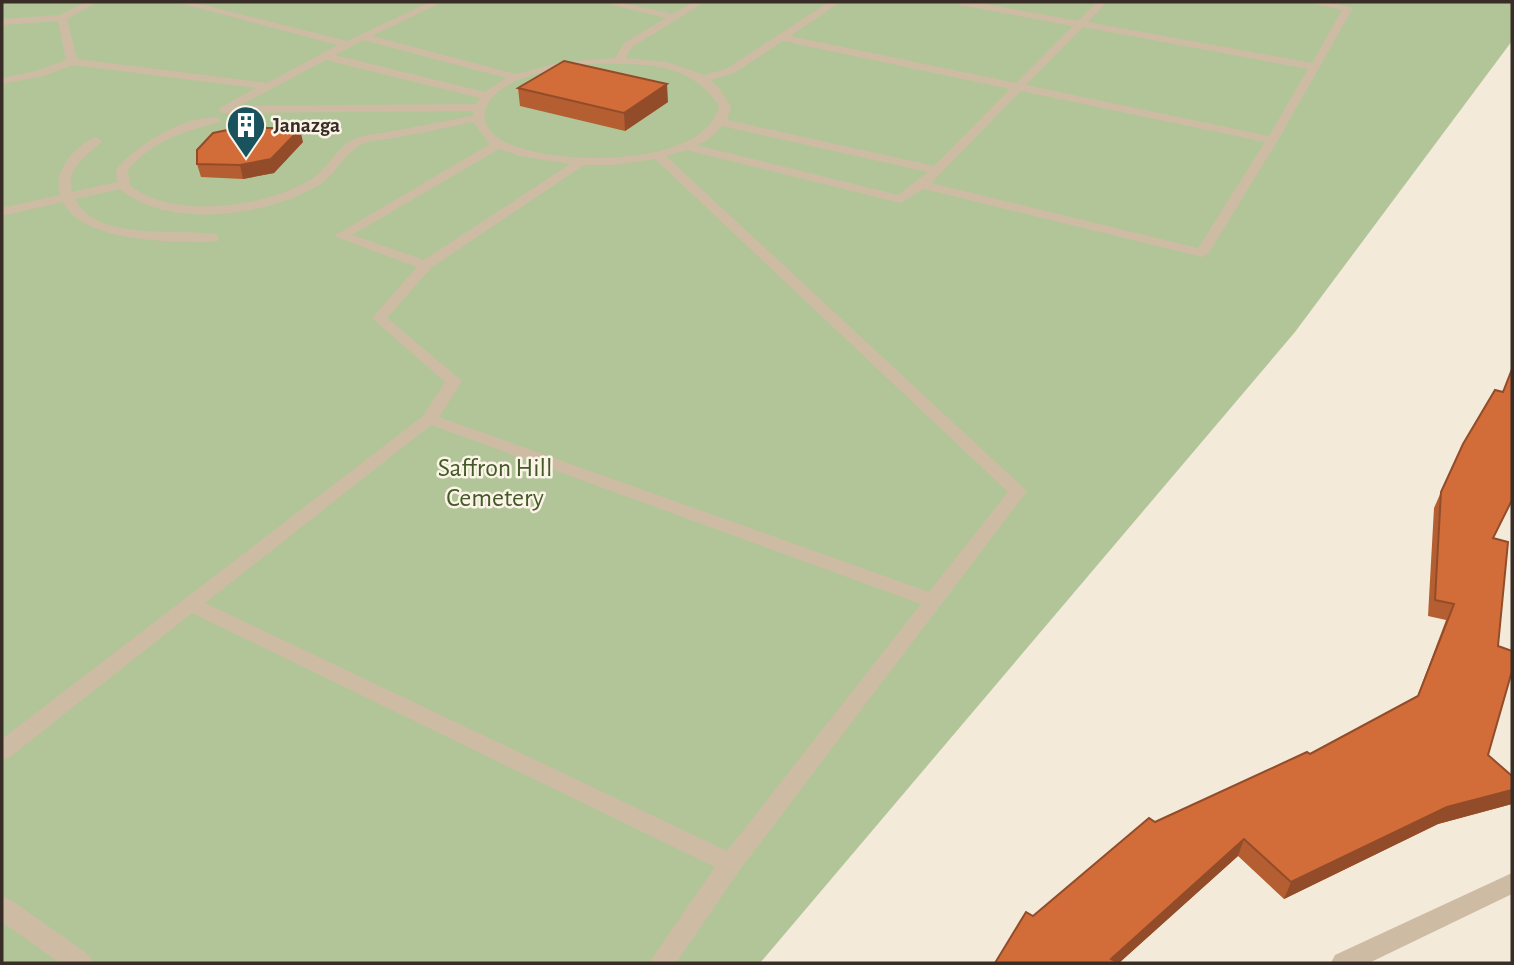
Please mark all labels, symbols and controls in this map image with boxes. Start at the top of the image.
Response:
building icon: Janazga [225,104,267,159]
place label: Janazga [273,115,340,136]
park label: Saffron Hill Cemetery [438,455,552,511]

